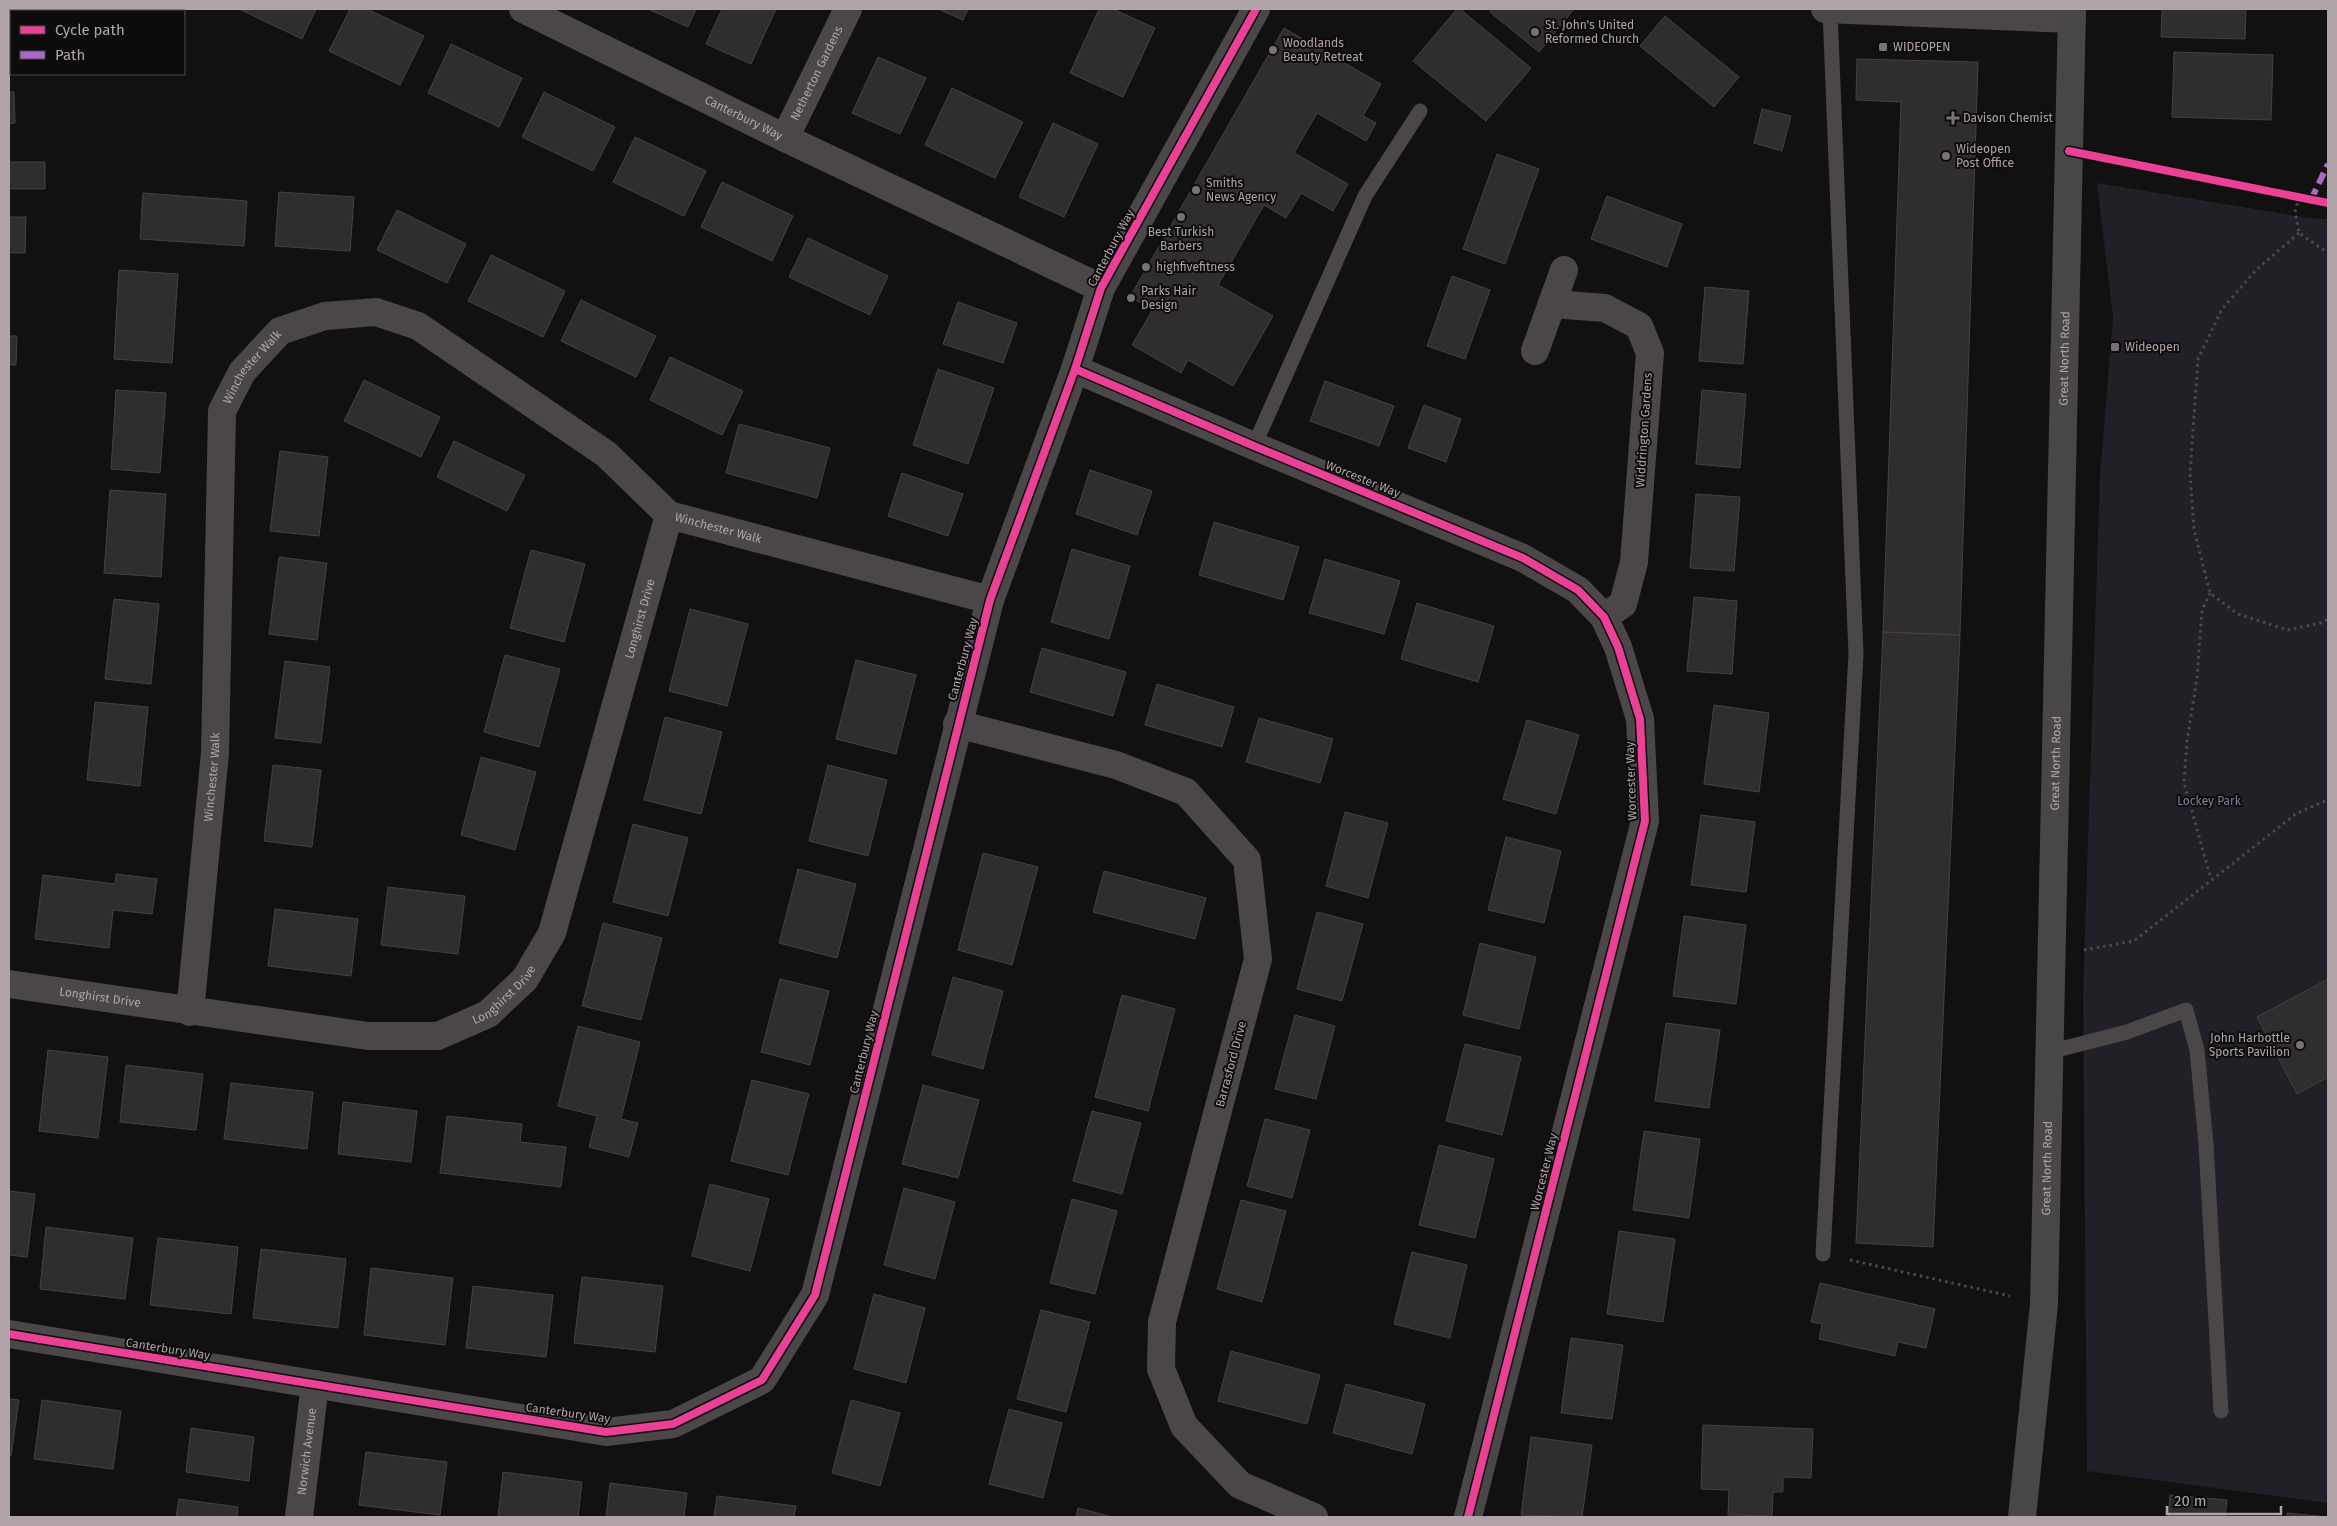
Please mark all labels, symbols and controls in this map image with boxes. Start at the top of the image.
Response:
legend [10,10,185,75]
place label: St. John's United Reformed Church [1545,18,1639,46]
text: Cycle path [55,21,125,39]
street label: Netherton Gardens [788,23,846,123]
marker: St. John's United Reformed Church [1529,26,1541,38]
place label: Woodlands Beauty Retreat [1283,36,1364,64]
place label: WIDEOPEN [1893,40,1950,54]
marker: WIDEOPEN [1877,41,1889,53]
marker: Woodlands Beauty Retreat [1267,44,1279,56]
text: Path [55,46,85,64]
street label: Canterbury Way [702,93,785,143]
place label: Davison Chemist [1963,111,2054,125]
marker: Davison Chemist [1947,112,1959,124]
place label: Wideopen Post Office [1956,142,2014,170]
marker: Wideopen Post Office [1940,150,1952,162]
place label: Smiths News Agency [1206,176,1276,204]
marker: Smiths News Agency [1190,184,1202,196]
street label: Canterbury Way [1085,207,1137,289]
marker: Best Turkish Barbers [1175,211,1187,223]
place label: Best Turkish Barbers [1148,225,1214,253]
place label: highfivefitness [1156,260,1235,274]
marker: highfivefitness [1140,261,1152,273]
place label: Parks Hair Design [1141,284,1196,312]
marker: Parks Hair Design [1125,292,1137,304]
street label: Great North Road [2056,311,2072,406]
street label: Winchester Walk [220,327,285,406]
place label: Wideopen [2125,340,2180,354]
marker: Wideopen [2109,341,2121,353]
street label: Widdrington Gardens [1633,372,1655,488]
street label: Worcester Way [1324,458,1402,500]
street label: Winchester Walk [673,510,764,546]
street label: Longhirst Drive [622,577,658,660]
street label: Canterbury Way [945,616,981,702]
street label: Great North Road [2048,716,2064,811]
street label: Winchester Walk [201,731,222,822]
street label: Worcester Way [1623,741,1639,821]
park label: Lockey Park [2177,794,2242,808]
street label: Longhirst Drive [470,963,539,1027]
street label: Longhirst Drive [58,984,142,1010]
street label: Canterbury Way [847,1009,881,1095]
street label: Barrasford Drive [1213,1020,1249,1108]
place label: John Harbottle Sports Pavilion [2209,1031,2290,1059]
marker: John Harbottle Sports Pavilion [2294,1039,2306,1051]
street label: Great North Road [2039,1121,2055,1216]
street label: Worcester Way [1528,1132,1560,1212]
street label: Canterbury Way [125,1335,211,1363]
street label: Canterbury Way [525,1400,611,1426]
street label: Norwich Avenue [295,1407,319,1496]
scale bar [2167,1484,2281,1516]
text: 20 m [2174,1492,2207,1510]

